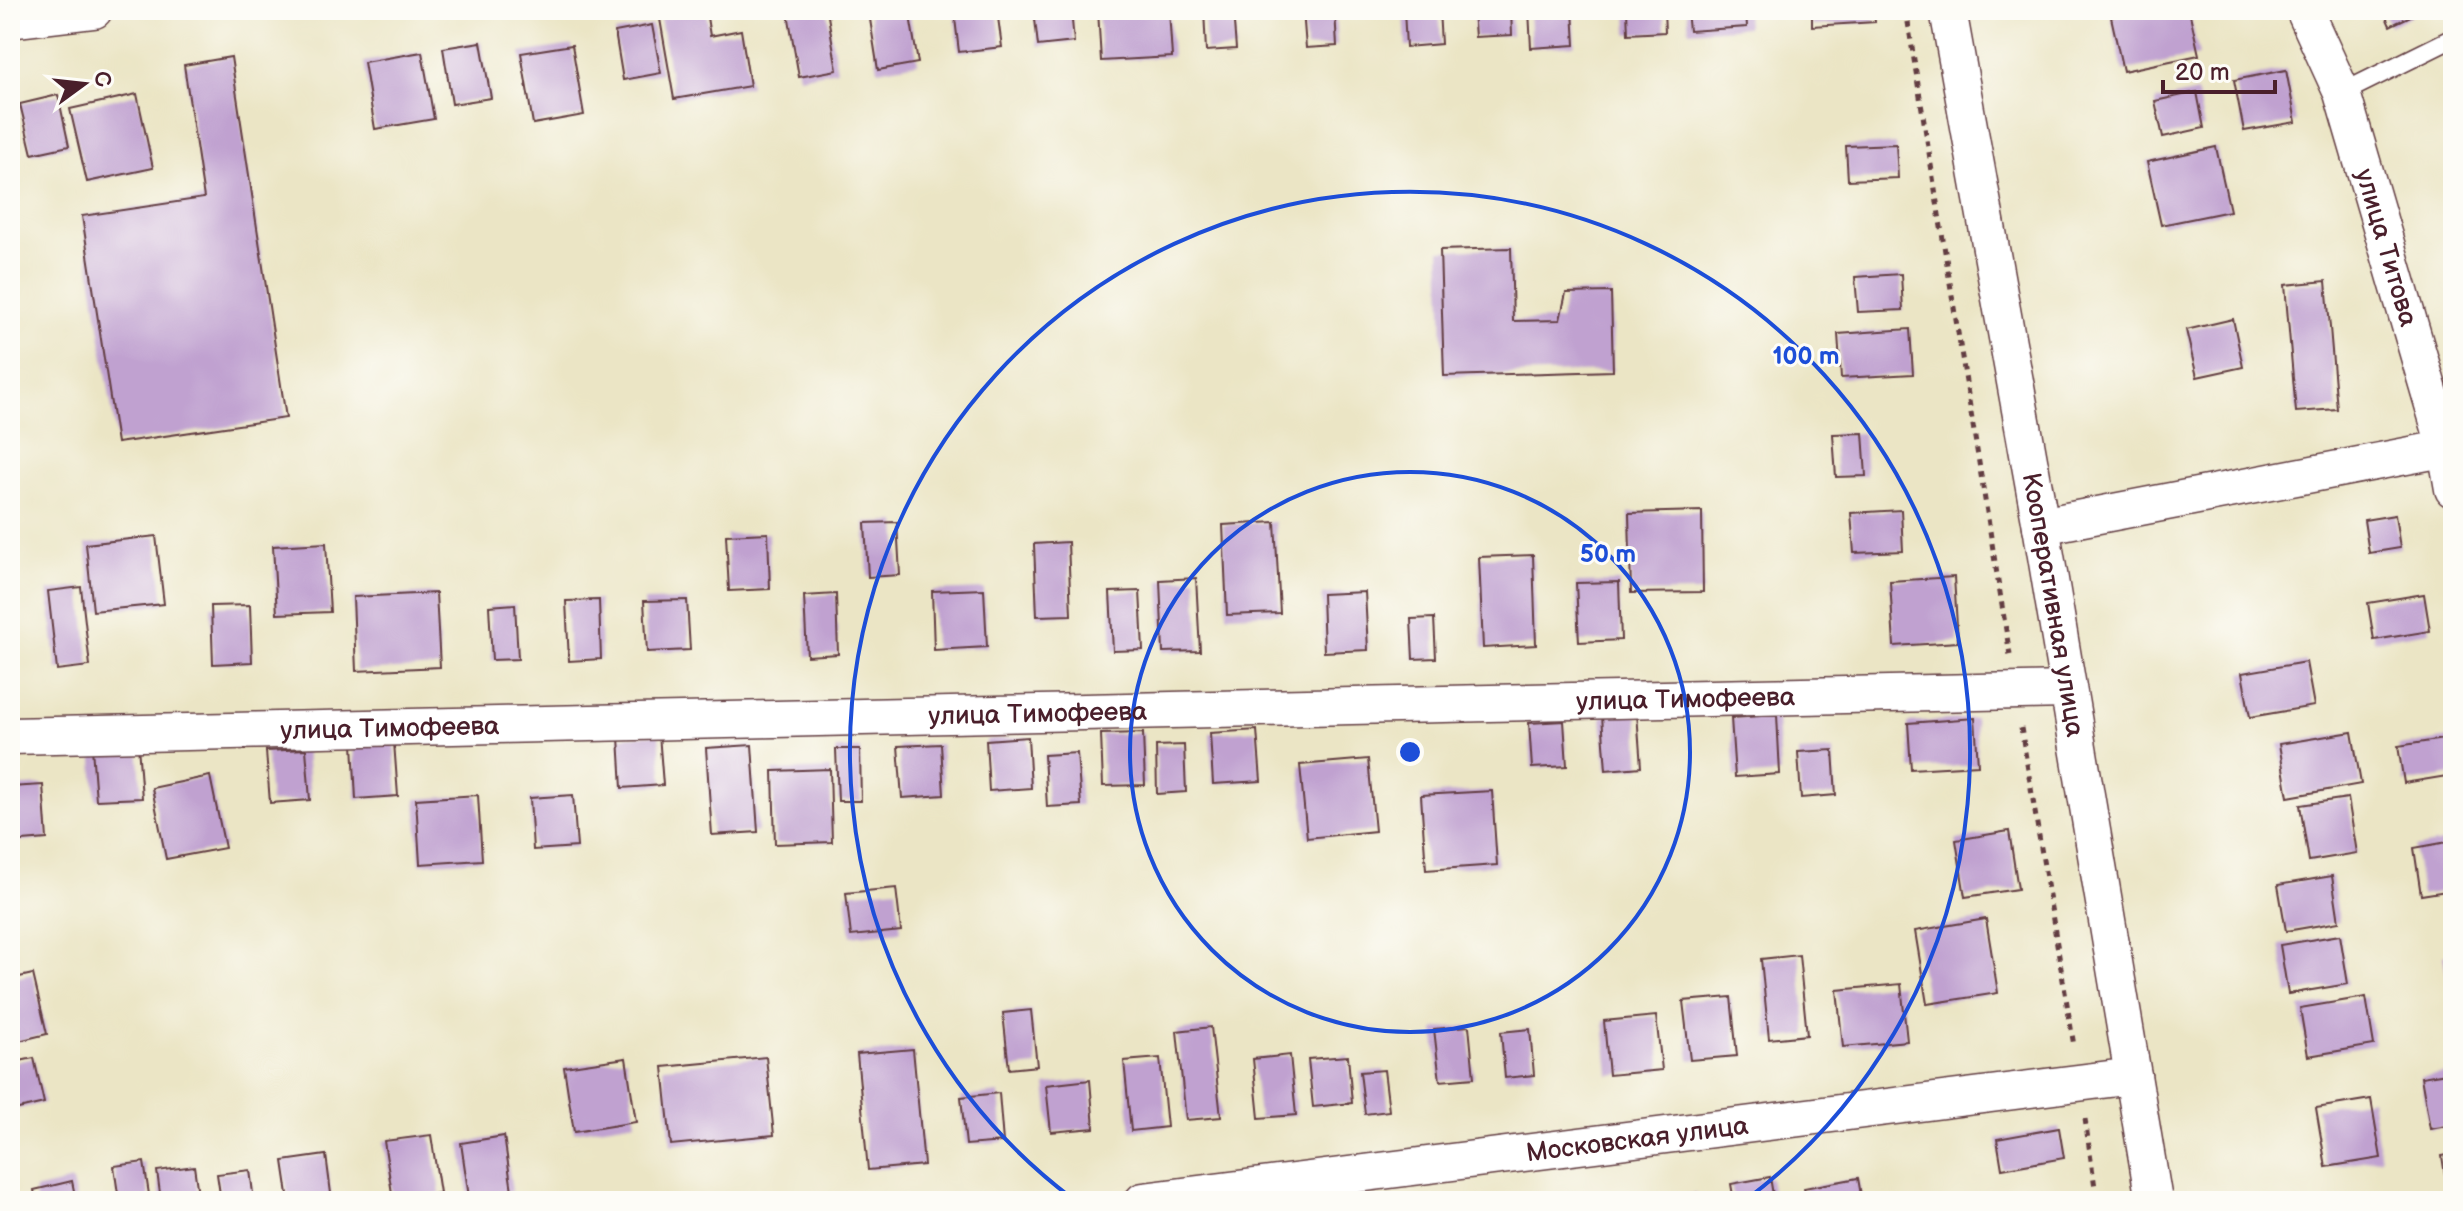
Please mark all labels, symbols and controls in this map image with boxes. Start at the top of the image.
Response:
north arrow [44,44,124,124]
scale bar [2163,44,2275,94]
text: 20 m [2175,58,2230,87]
text: С [87,68,117,90]
street label: улица Титова [2348,165,2423,330]
text: 100 m [1773,342,1839,371]
street label: Кооперативная улица [2015,470,2090,739]
text: 50 m [1580,540,1636,569]
street label: улица Тимофеева [1576,682,1795,718]
street label: улица Тимофеева [928,697,1148,732]
street label: улица Тимофеева [280,711,500,747]
centre of rings [1396,738,1424,766]
street label: Московская улица [1524,1111,1750,1169]

